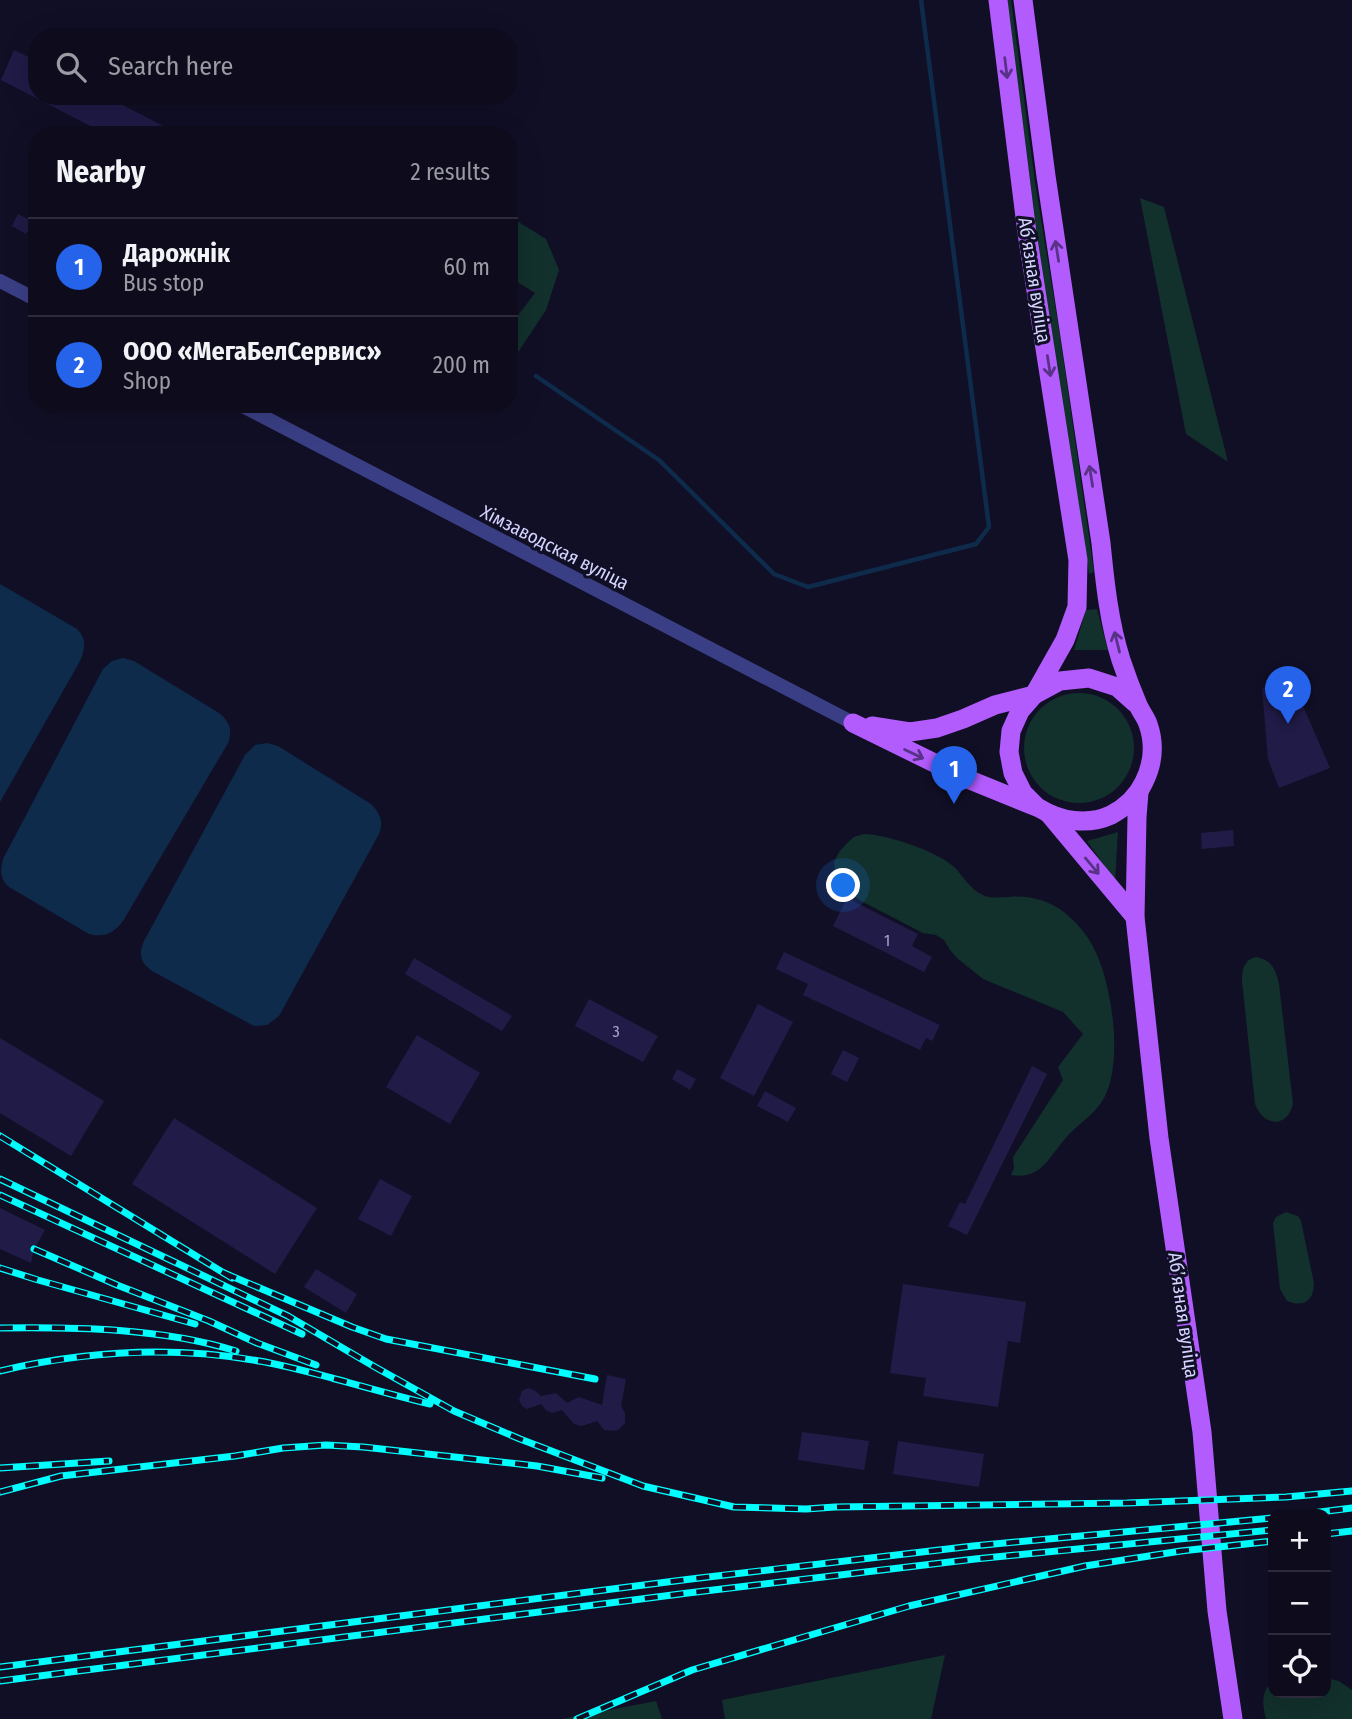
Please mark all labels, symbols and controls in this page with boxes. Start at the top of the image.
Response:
search box [28,28,518,105]
icon: search [52,48,90,86]
text: Search here [108,51,233,82]
one-way arrow [1000,56,1013,79]
text: Nearby [56,154,145,190]
text: 2 results [410,158,490,186]
street label: Абʼязная вуліца [1013,216,1056,344]
text: Дарожнік [123,238,230,269]
one-way arrow [1050,240,1063,263]
text: 1 [74,253,84,281]
text: 60 m [444,253,490,281]
text: Bus stop [123,269,204,297]
text: ООО «МегаБелСервис» [123,336,382,367]
text: 2 [74,351,84,379]
text: 200 m [433,351,490,379]
one-way arrow [1043,354,1056,377]
text: Shop [123,367,171,395]
one-way arrow [1084,465,1097,488]
street label: Хімзаводская вуліца [477,500,633,595]
one-way arrow [1110,631,1123,654]
pin: 2 [1265,666,1311,724]
pin: 1 [931,746,977,804]
one-way arrow [903,748,924,761]
one-way arrow [1084,856,1100,874]
your location [826,868,860,902]
house number: 1 [884,931,890,950]
house number: 3 [612,1022,620,1041]
street label: Абʼязная вуліца [1163,1251,1204,1379]
map controls [1268,1509,1331,1698]
button: + [1268,1509,1331,1572]
button: − [1268,1572,1331,1635]
button: locate [1268,1635,1331,1698]

